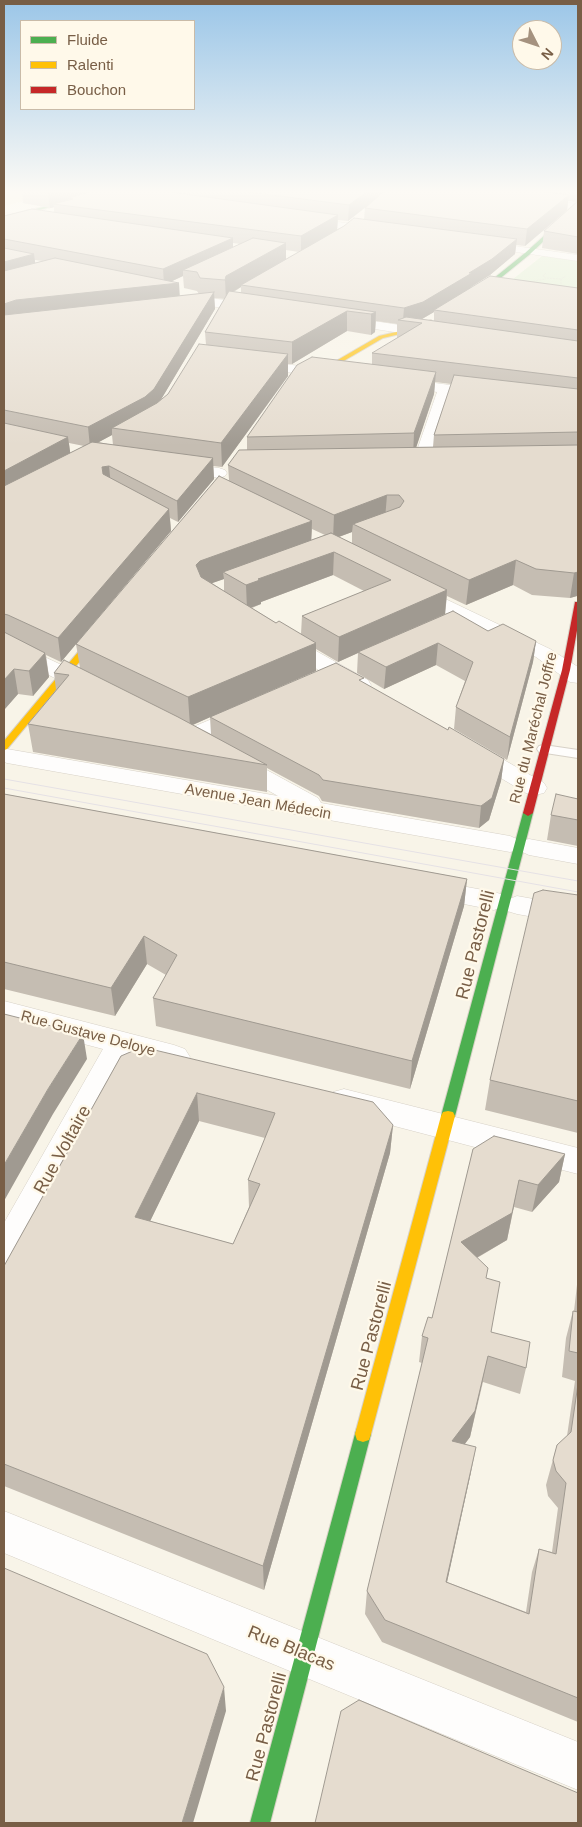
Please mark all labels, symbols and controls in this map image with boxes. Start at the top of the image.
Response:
legend [20,20,195,110]
north arrow [512,20,562,70]
text: Fluide [67,31,108,48]
text: N [538,45,557,63]
text: Ralenti [67,56,114,73]
text: Bouchon [67,81,126,98]
street label: Rue du Maréchal Joffre [506,650,562,806]
street label: Avenue Jean Médecin [183,780,333,824]
street label: Rue Pastorelli [452,888,500,1002]
street label: Rue Gustave Deloye [19,1007,157,1061]
street label: Rue Voltaire [30,1102,96,1198]
street label: Rue Pastorelli [347,1279,397,1393]
street label: Rue Blacas [244,1622,338,1676]
street label: Rue Pastorelli [242,1670,292,1784]

